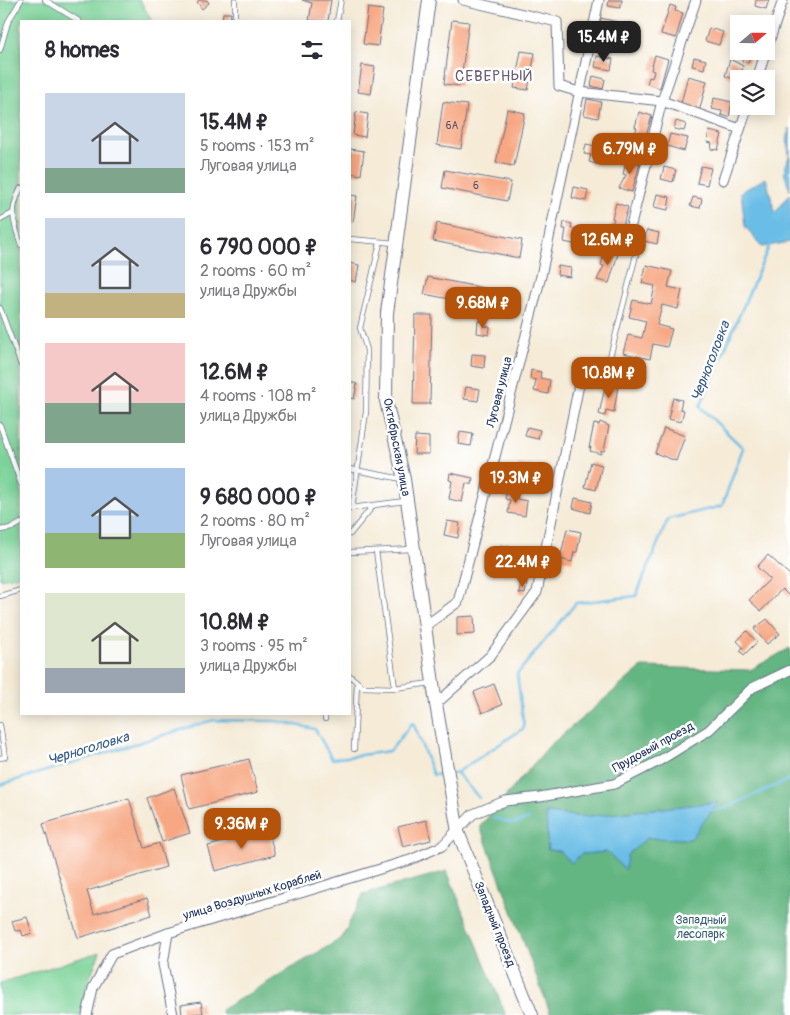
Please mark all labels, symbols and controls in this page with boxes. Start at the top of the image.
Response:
north arrow [730,15,775,60]
map controls [730,15,775,115]
pin: 15.4M ₽ [558,20,650,63]
text: 15.4M ₽ [578,27,630,47]
icon: filters [298,36,326,64]
text: 8 homes [45,37,119,64]
district label: СЕВЕРНЫЙ [455,67,533,86]
button: layers [730,70,775,115]
text: 15.4M ₽ [200,109,269,136]
icon: home [85,113,145,173]
house number: 6А [446,120,459,132]
pin: 6.79M ₽ [584,132,676,175]
text: 5 rooms · 153 m² [200,136,315,156]
text: 6.79M ₽ [603,139,657,159]
text: Луговая улица [200,156,297,176]
house number: 6 [473,180,479,192]
pin: 12.6M ₽ [562,224,654,266]
text: 12.6M ₽ [582,230,634,250]
text: 6 790 000 ₽ [200,234,318,261]
icon: home [85,238,145,298]
text: 2 rooms · 60 m² [200,261,311,281]
text: улица Дружбы [200,281,297,301]
pin: 9.68M ₽ [437,286,529,329]
text: 9.68M ₽ [456,293,510,313]
water label: Черноголовка [687,317,734,404]
street label: Луговая улица [483,355,516,430]
pin: 10.8M ₽ [563,356,655,399]
text: 12.6M ₽ [200,359,269,386]
icon: home [85,363,145,423]
text: 10.8M ₽ [582,363,636,383]
text: 4 rooms · 108 m² [200,386,317,406]
street label: Октябрьская улица [380,397,413,498]
text: улица Дружбы [200,406,297,426]
pin: 19.3M ₽ [470,462,562,504]
text: 19.3M ₽ [490,468,542,488]
text: 9 680 000 ₽ [200,484,317,511]
icon: home [85,488,145,548]
text: 2 rooms · 80 m² [200,511,310,531]
text: Луговая улица [200,531,297,551]
pin: 22.4M ₽ [477,546,569,588]
text: 22.4M ₽ [495,552,551,572]
text: 10.8M ₽ [200,609,270,636]
icon: home [85,613,145,673]
text: 3 rooms · 95 m² [200,636,308,656]
text: улица Дружбы [200,656,297,676]
street label: Прудовый проезд [610,718,697,776]
water label: Черноголовка [45,728,132,769]
pin: 9.36M ₽ [196,808,288,850]
text: 9.36M ₽ [215,814,269,834]
street label: улица Воздушных Кораблей [180,867,323,924]
street label: Западный проезд [471,879,519,970]
park label: Западный лесопарк [675,913,727,942]

